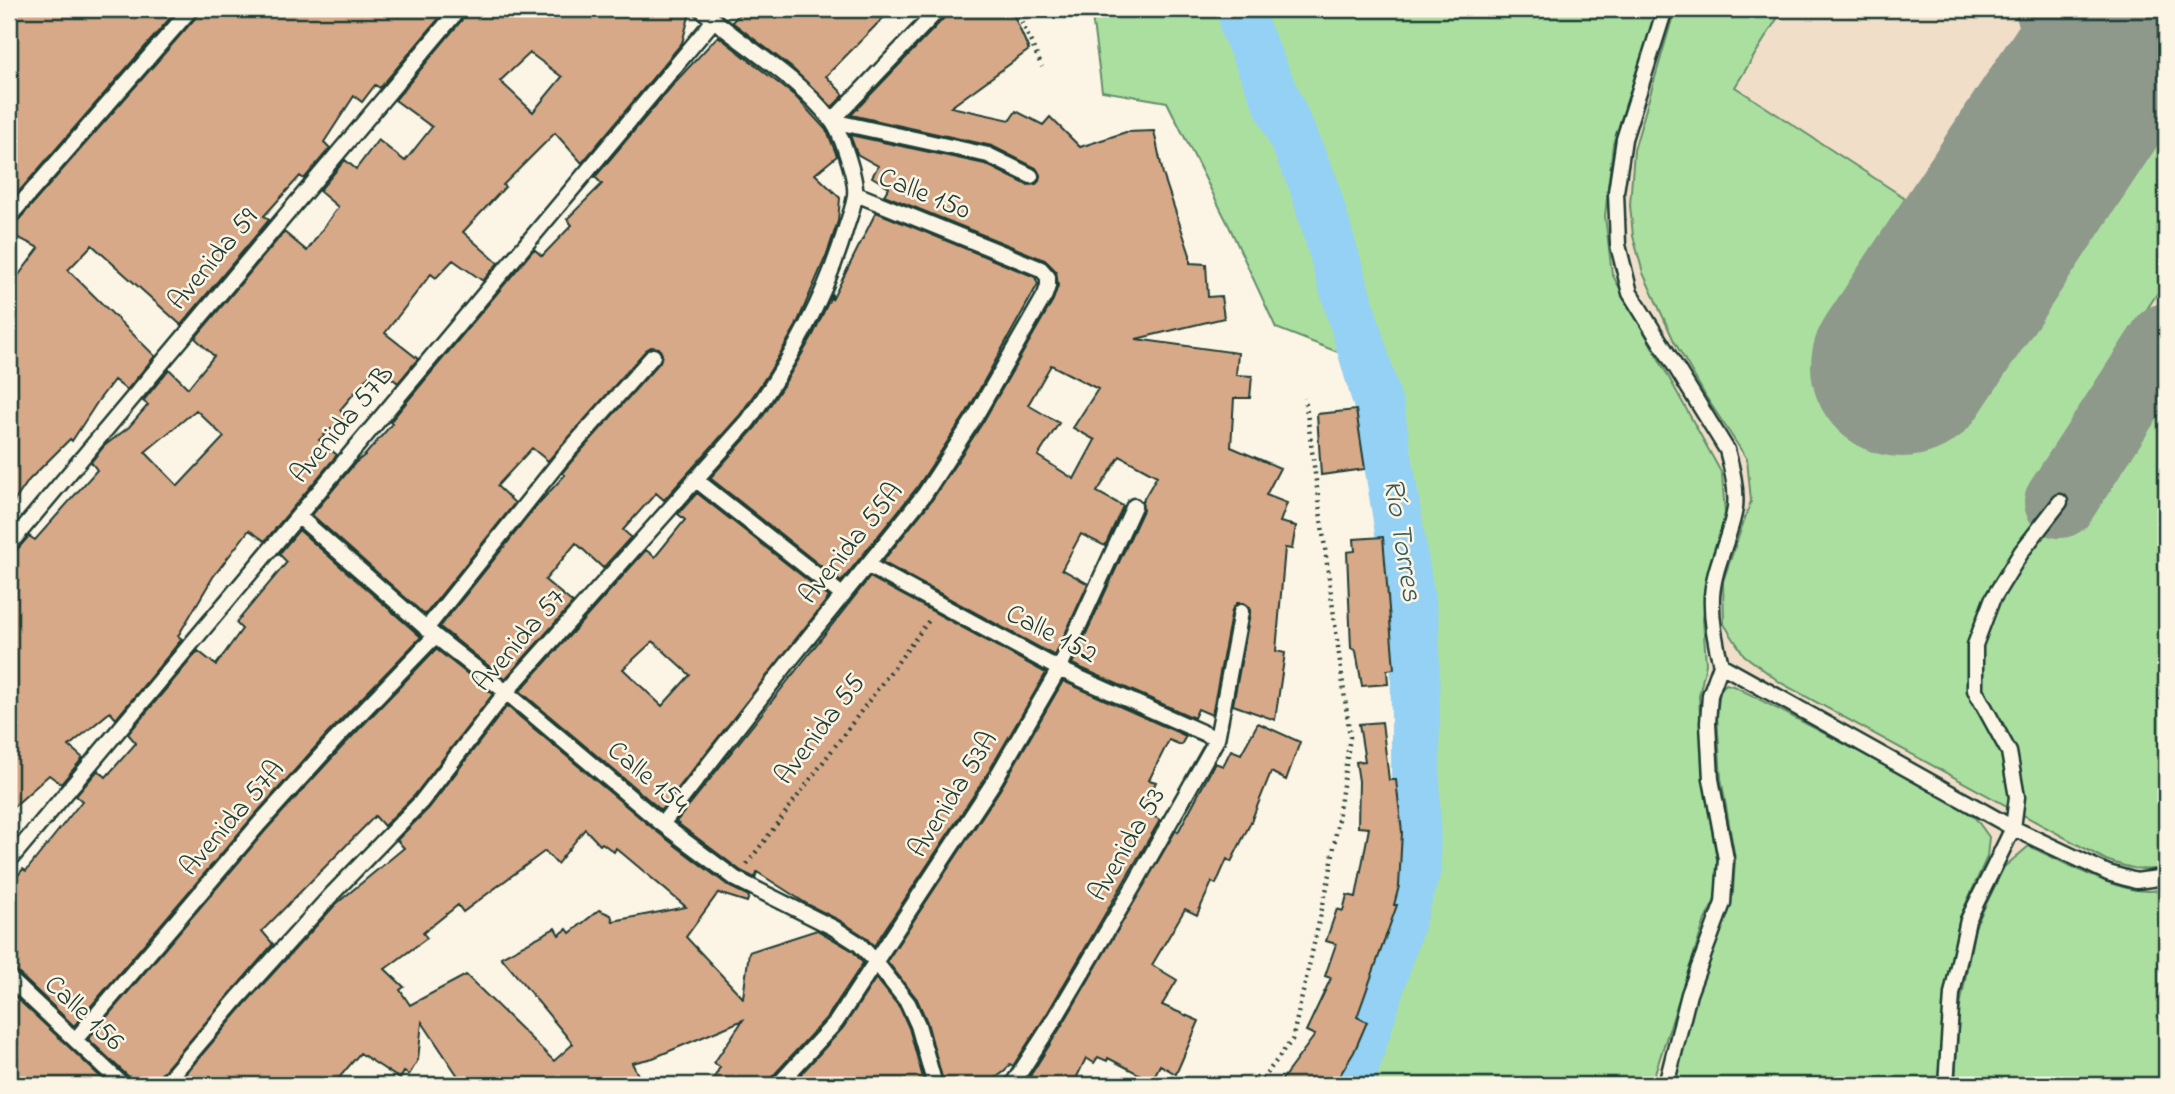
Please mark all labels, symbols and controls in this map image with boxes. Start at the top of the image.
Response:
street label: Calle 150 [872,158,976,232]
street label: Avenida 59 [159,199,269,320]
street label: Avenida 57B [281,356,405,494]
street label: Avenida 55A [790,474,914,614]
water label: Río Torres [1370,475,1433,605]
street label: Avenida 57 [463,580,577,702]
street label: Calle 152 [998,594,1104,676]
street label: Avenida 55 [765,666,877,794]
street label: Avenida 53A [899,724,1009,866]
street label: Calle 154 [597,731,697,825]
street label: Avenida 57A [171,752,295,886]
street label: Avenida 53 [1079,780,1177,910]
street label: Calle 156 [34,966,132,1062]

